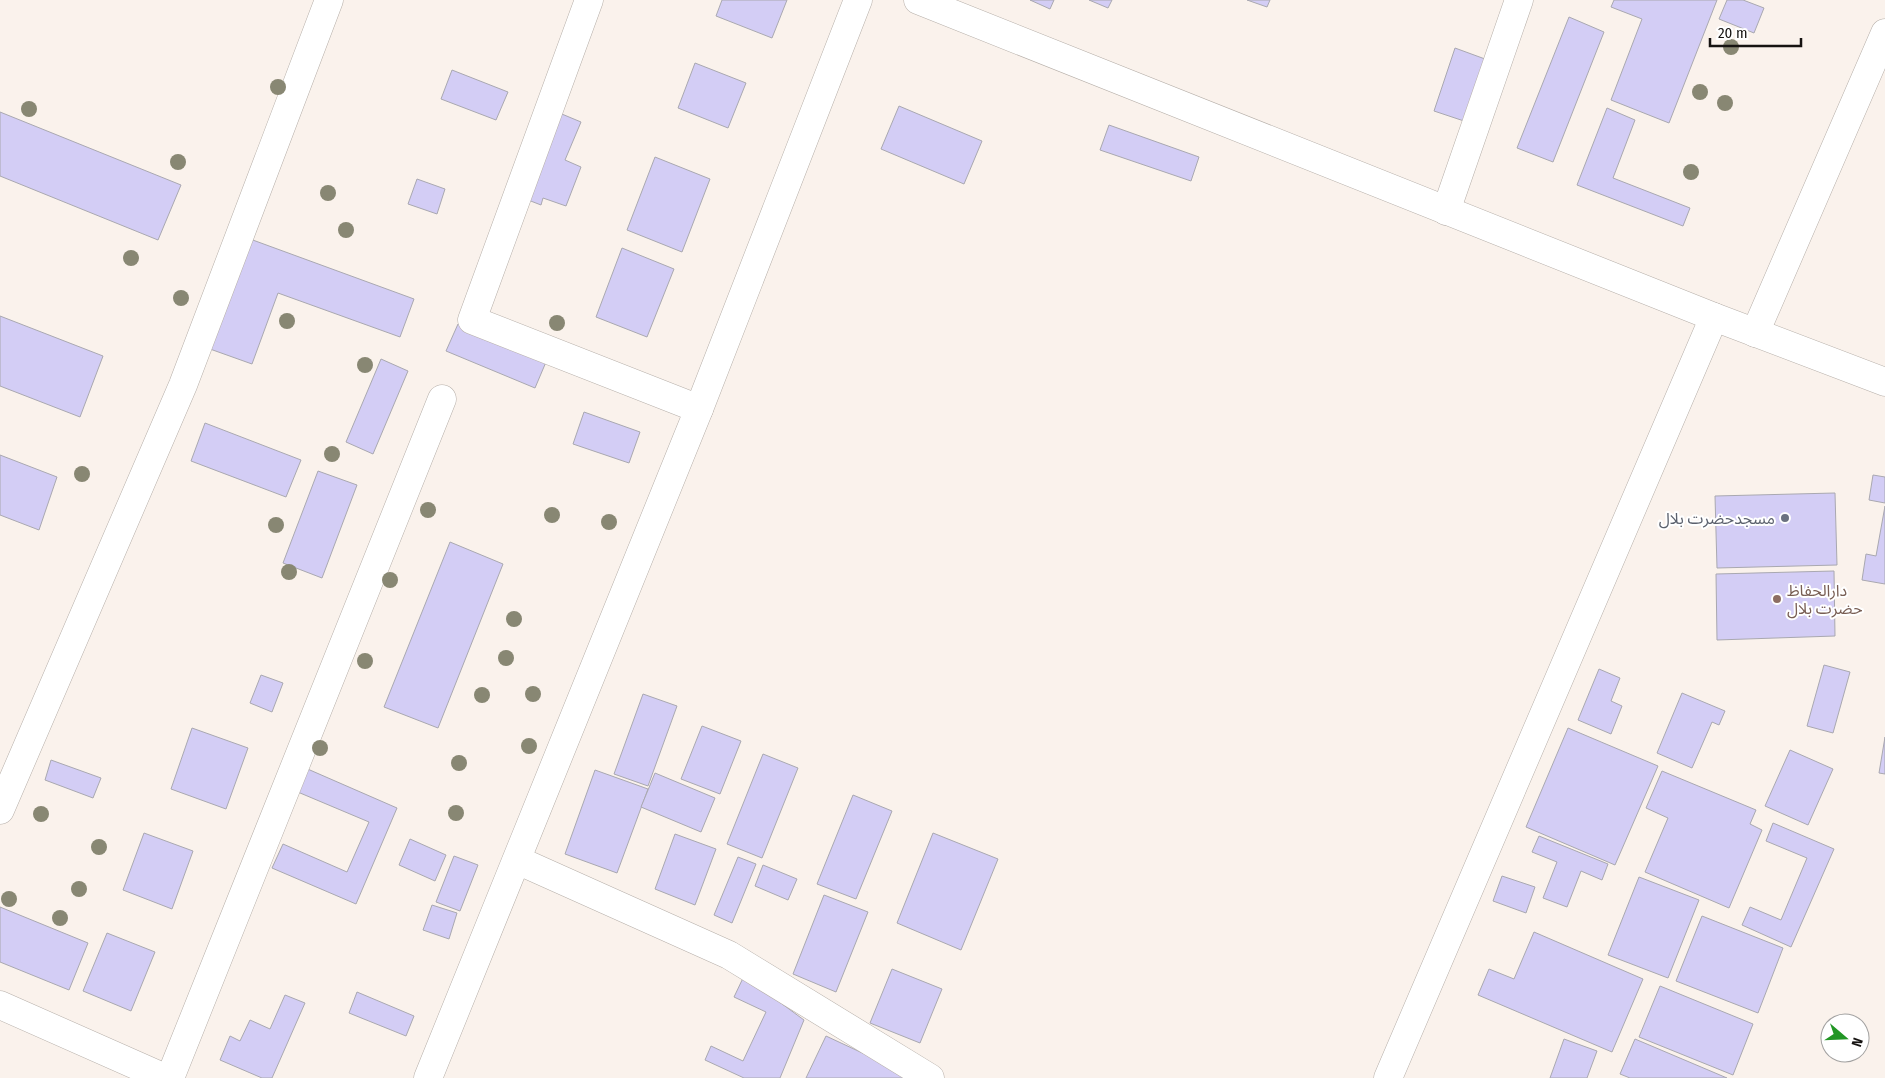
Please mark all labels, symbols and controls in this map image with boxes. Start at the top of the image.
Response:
scale bar [1710,15,1801,47]
text: 20 m [1718,24,1748,42]
place label: مسجدحضرت بلال [1659,509,1775,529]
marker: مسجدحضرت بلال [1779,512,1791,524]
place label: دارالحفاظ حضرت بلال [1787,581,1863,619]
marker: دارالحفاظ حضرت بلال [1771,593,1783,605]
north arrow [1820,1013,1870,1063]
text: N [1847,1035,1866,1049]

